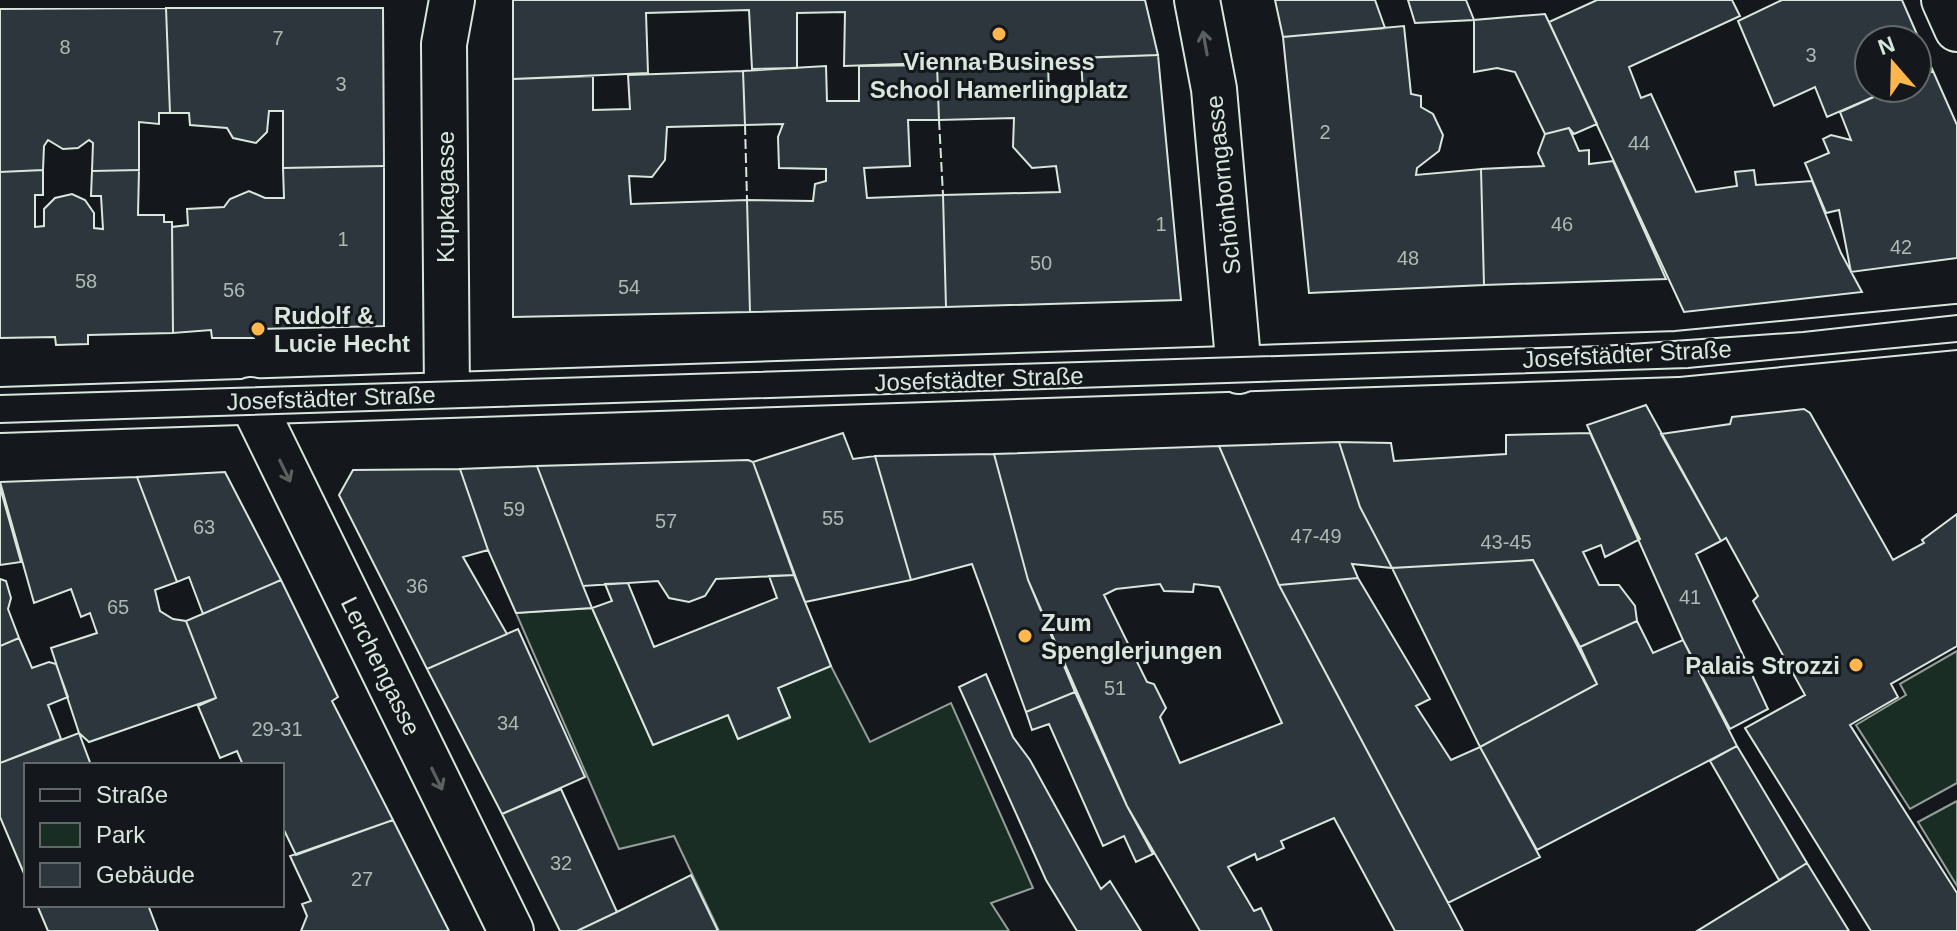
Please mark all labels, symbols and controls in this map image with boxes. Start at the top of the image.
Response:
north arrow [1853,24,1933,104]
marker: Vienna Business School Hamerlingplatz [990,25,1008,43]
house number: 7 [272,27,284,49]
one-way arrow [1197,30,1212,56]
text: N [1875,31,1898,60]
house number: 8 [59,36,71,58]
house number: 3 [1805,44,1817,66]
place label: Vienna Business School Hamerlingplatz [870,48,1128,103]
house number: 3 [335,73,347,95]
street label: Schönborngasse [1200,94,1246,276]
house number: 2 [1319,121,1331,143]
street label: Kupkagasse [432,131,459,263]
house number: 44 [1628,132,1650,154]
house number: 1 [1155,213,1167,235]
house number: 46 [1551,213,1573,235]
house number: 1 [337,228,349,250]
house number: 42 [1890,236,1912,258]
house number: 48 [1397,247,1419,269]
house number: 50 [1030,252,1052,274]
house number: 58 [75,270,97,292]
house number: 54 [618,276,640,298]
house number: 56 [223,279,245,301]
place label: Rudolf & Lucie Hecht [274,302,410,357]
marker: Rudolf & Lucie Hecht [249,320,267,338]
street label: Josefstädter Straße [1522,335,1732,373]
street label: Josefstädter Straße [874,362,1084,396]
street label: Josefstädter Straße [226,381,436,415]
one-way arrow [278,458,293,482]
house number: 59 [503,498,525,520]
house number: 55 [822,507,844,529]
house number: 57 [655,510,677,532]
house number: 63 [193,516,215,538]
house number: 47-49 [1290,525,1342,547]
house number: 43-45 [1480,531,1532,553]
house number: 36 [406,575,428,597]
house number: 41 [1679,586,1701,608]
street label: Lerchengasse [336,592,426,740]
house number: 65 [107,596,129,618]
place label: Zum Spenglerjungen [1041,609,1222,664]
marker: Zum Spenglerjungen [1016,627,1034,645]
place label: Palais Strozzi [1685,652,1840,679]
marker: Palais Strozzi [1847,656,1865,674]
house number: 51 [1104,677,1126,699]
house number: 34 [497,712,519,734]
house number: 29-31 [251,718,303,740]
legend [24,763,284,907]
one-way arrow [429,767,445,791]
text: Straße [96,781,168,808]
text: Park [96,821,146,848]
house number: 32 [550,852,572,874]
text: Gebäude [96,861,195,888]
house number: 27 [351,868,373,890]

